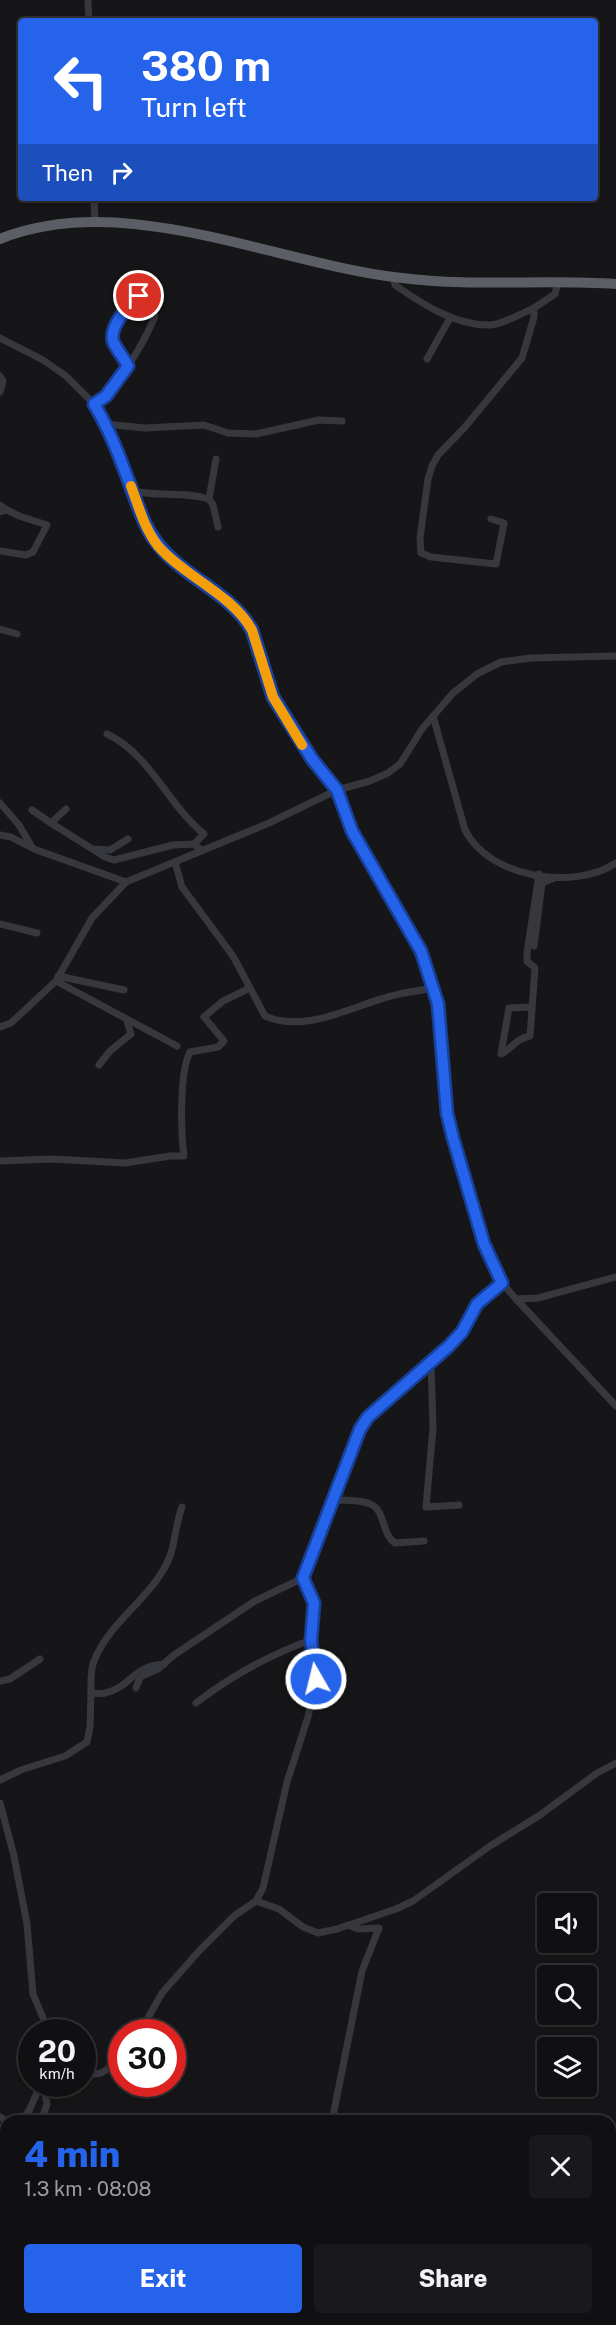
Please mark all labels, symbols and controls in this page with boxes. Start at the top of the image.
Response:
text: 380 m [141,41,271,90]
icon: left [42,42,120,120]
text: Turn left [141,91,247,123]
icon: right [105,156,138,189]
text: Then [42,160,93,186]
pin [113,270,164,321]
icon: arrive [122,279,155,312]
position arrow [284,1647,348,1711]
map controls [537,1893,597,2097]
button: sound [537,1893,597,1953]
button: search [537,1965,597,2025]
speed limit sign: 30 [108,2019,186,2097]
text: 20 [38,2033,76,2069]
button: layers [537,2037,597,2097]
text: km/h [39,2065,75,2082]
text: 4 min [24,2133,120,2175]
button: close [529,2135,592,2198]
text: 1.3 km · 08:08 [24,2177,151,2201]
button: Exit [24,2244,302,2313]
button: Share [314,2244,592,2313]

